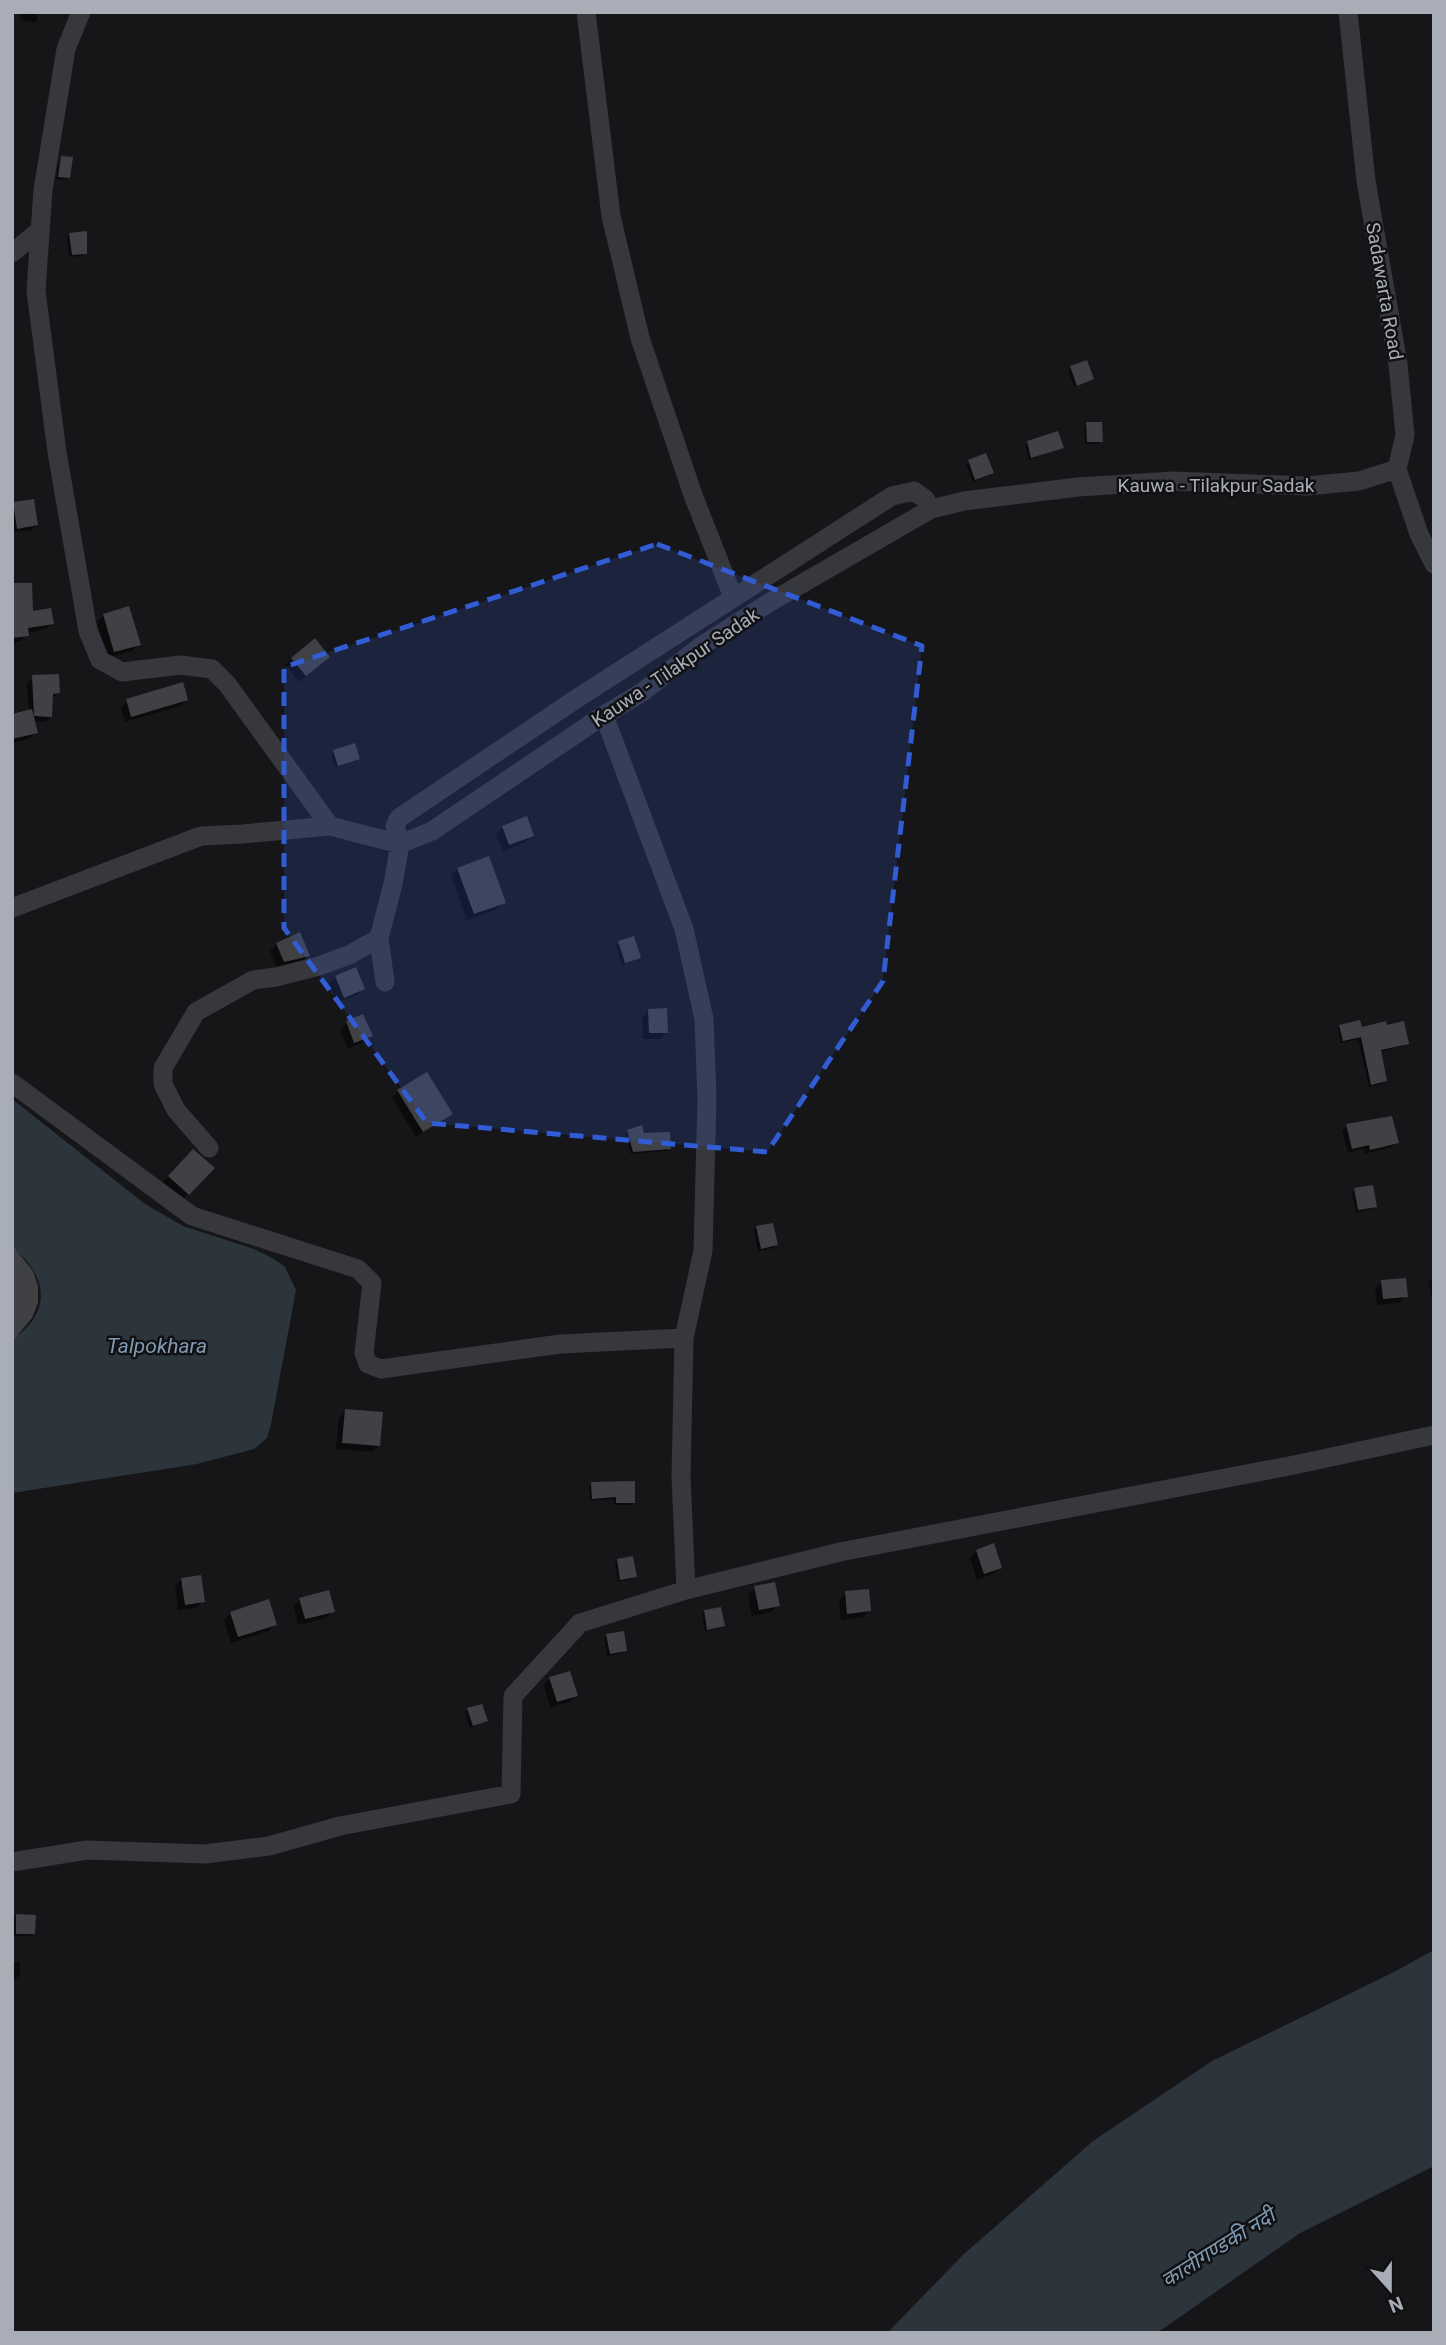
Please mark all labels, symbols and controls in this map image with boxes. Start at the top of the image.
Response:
street label: Sadawarta Road [1361,221,1408,362]
street label: Kauwa - Tilakpur Sadak [1118,474,1315,497]
street label: Kauwa - Tilakpur Sadak [587,603,764,732]
water label: Talpokhara [107,1334,207,1358]
water label: कालीगण्डकी नदी [1157,2202,1282,2292]
north arrow [1355,2254,1425,2324]
text: N [1386,2291,1406,2318]

